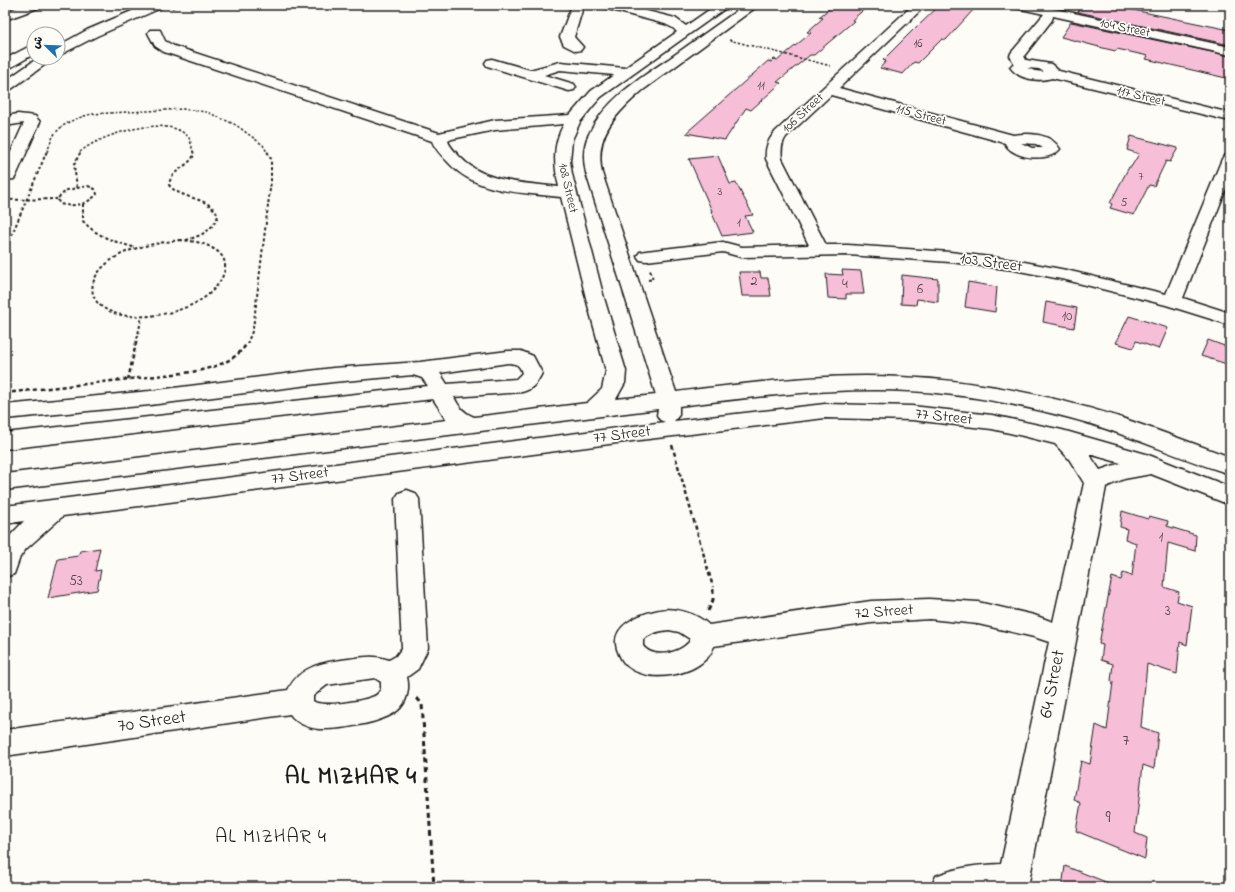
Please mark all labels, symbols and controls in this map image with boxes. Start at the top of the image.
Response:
street label: 104 Street [1098,13,1153,43]
north arrow [26,26,66,66]
text: ش [28,34,47,51]
house number: 16 [913,35,923,53]
house number: 11 [757,77,765,95]
street label: 117 Street [1115,81,1168,111]
street label: 106 Street [778,88,829,138]
street label: 115 Street [894,99,949,131]
street label: 108 Street [553,161,583,215]
house number: 7 [1139,168,1144,186]
house number: 3 [718,183,723,201]
house number: 5 [1121,194,1128,212]
house number: 1 [737,214,741,232]
street label: 103 Street [958,247,1024,279]
house number: 2 [751,271,758,292]
house number: 4 [842,274,848,295]
house number: 6 [917,279,923,300]
house number: 10 [1062,306,1072,327]
street label: 77 Street [914,402,974,432]
street label: 77 Street [592,420,653,450]
street label: 77 Street [270,461,331,491]
house number: 1 [1159,527,1164,548]
house number: 53 [69,571,83,592]
street label: 72 Street [854,598,915,626]
house number: 3 [1165,601,1171,622]
street label: 64 Street [1033,647,1073,720]
street label: 70 Street [116,704,188,740]
house number: 7 [1122,728,1130,753]
district label: AL MIZHAR 4 [285,760,417,795]
house number: 9 [1105,805,1111,830]
district label: AL MIZHAR 4 [215,823,327,852]

